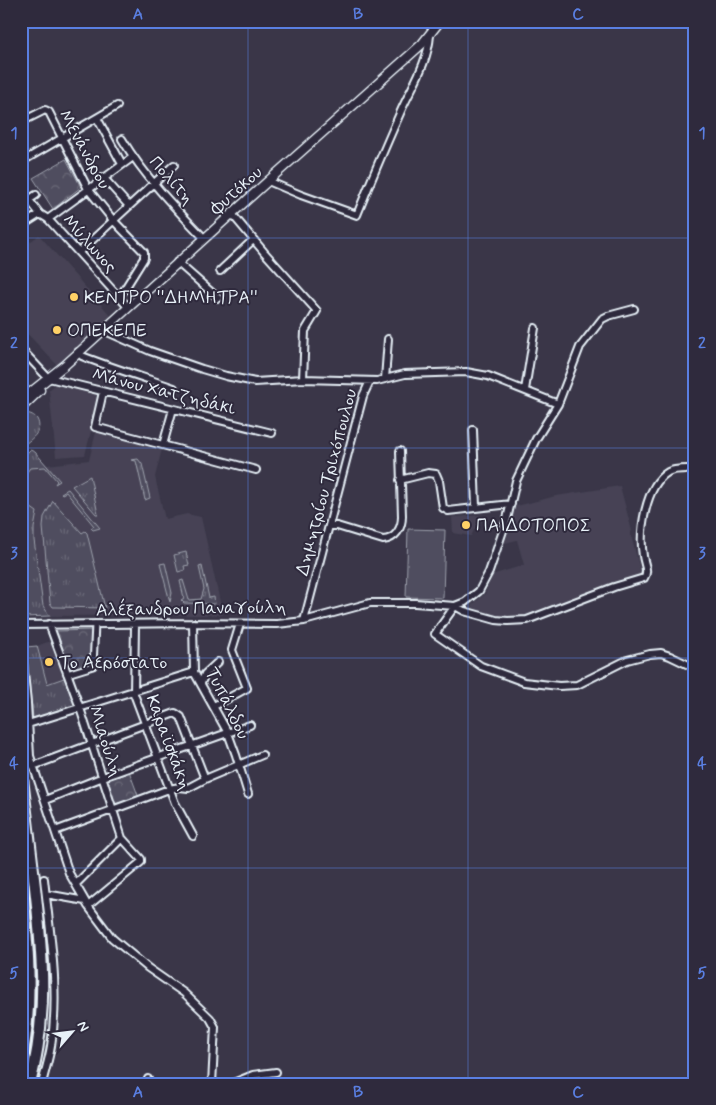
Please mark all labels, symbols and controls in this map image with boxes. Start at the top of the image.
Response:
text: A [133,4,143,25]
text: B [353,4,363,25]
text: C [572,4,584,25]
street label: Μενάνδρου [52,105,116,194]
text: 1 [10,123,18,144]
text: 1 [698,123,706,144]
street label: Πολίτη [143,151,199,210]
street label: Φυτόκου [205,161,268,221]
street label: Μύλωνος [56,209,122,278]
place label: ΚΕΝΤΡΟ ''ΔΗΜΗΤΡΑ'' [84,286,258,310]
marker: ΚΕΝΤΡΟ ''ΔΗΜΗΤΡΑ'' [68,291,80,303]
place label: ΟΠΕΚΕΠΕ [67,319,147,343]
marker: ΟΠΕΚΕΠΕ [51,324,63,336]
text: 2 [10,333,18,354]
text: 2 [698,333,706,354]
street label: Μάνου Χατζηδάκι [90,363,238,421]
street label: Δημητρίου Τριχόπουλου [290,386,363,578]
place label: ΠΑΙΔΟΤΟΠΟΣ [476,514,591,538]
marker: ΠΑΙΔΟΤΟΠΟΣ [460,519,472,531]
text: 3 [10,543,18,564]
text: 3 [698,543,706,564]
street label: Αλέξανδρου Παναγούλη [96,594,286,623]
place label: Το Αερόστατο [59,651,167,675]
marker: Το Αερόστατο [43,656,55,668]
street label: Τυπάλδου [199,663,255,743]
street label: Καραϊσκάκη [140,691,196,793]
street label: Μιαούλη [82,703,128,780]
text: 4 [9,753,19,774]
text: 4 [697,753,707,774]
text: 5 [9,963,19,984]
text: 5 [697,963,707,984]
north arrow [48,1008,98,1058]
text: N [72,1018,93,1035]
text: A [133,1082,143,1103]
text: B [353,1082,363,1103]
text: C [572,1082,584,1103]

